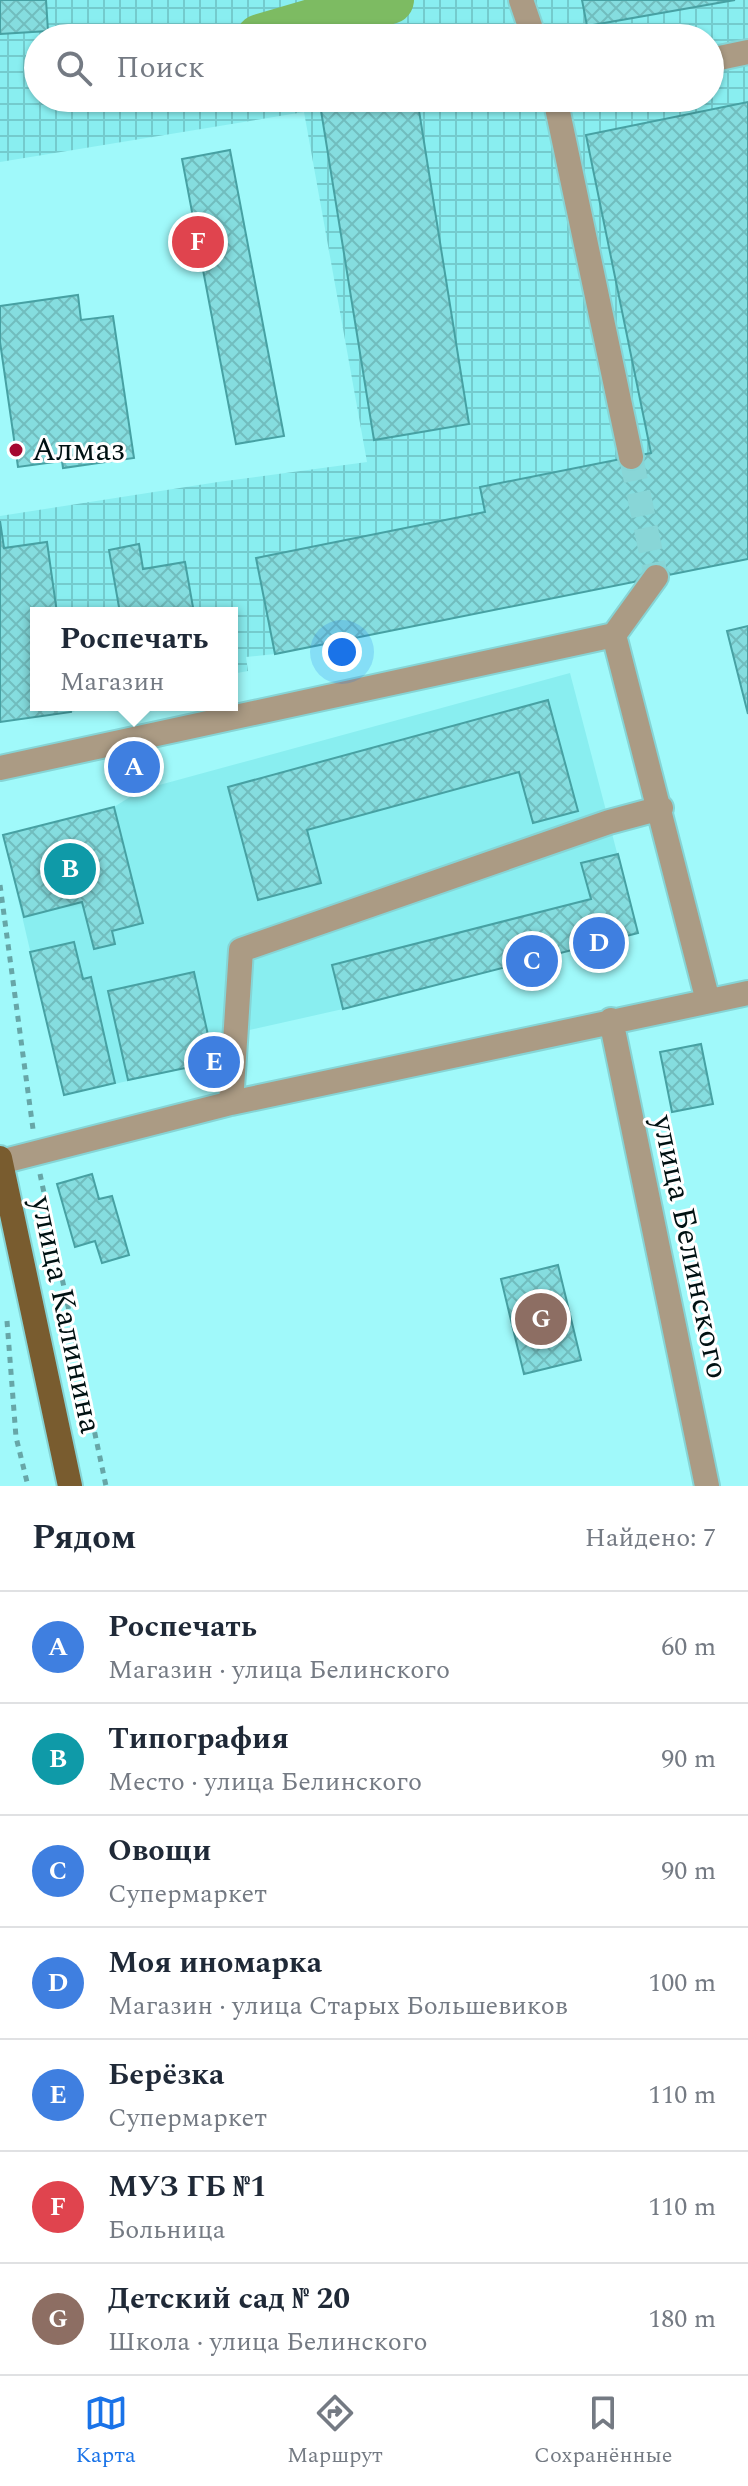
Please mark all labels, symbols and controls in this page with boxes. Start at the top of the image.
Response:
search box [24,24,724,112]
text: Поиск [116,45,205,91]
icon: search [52,46,96,90]
pin: F [172,212,224,272]
place label: Алмаз [32,426,125,475]
marker: Алмаз [7,441,25,459]
popup [30,607,238,711]
text: Роспечать [60,616,208,662]
your location [322,632,362,672]
text: Магазин [60,662,164,702]
pin: A [108,737,160,797]
pin: B [44,839,96,899]
pin: D [573,913,625,973]
pin: C [506,931,558,991]
pin: E [188,1032,240,1092]
street label: улица Белинского [638,1110,742,1383]
street label: улица Калинина [17,1191,115,1439]
pin: G [515,1289,567,1349]
text: Рядом [32,1512,136,1564]
text: Найдено: 7 [585,1518,716,1558]
text: Роспечать [108,1604,257,1650]
text: A [48,1627,68,1667]
text: 60 m [661,1627,716,1667]
text: Магазин · улица Белинского [108,1650,450,1690]
text: Типография [108,1716,289,1762]
text: B [49,1739,67,1779]
text: 90 m [661,1739,716,1779]
text: Место · улица Белинского [108,1762,422,1802]
text: Овощи [108,1828,211,1874]
text: C [49,1851,67,1891]
text: 90 m [661,1851,716,1891]
text: Супермаркет [108,1874,267,1914]
text: Моя иномарка [108,1940,322,1986]
text: D [48,1963,68,2003]
text: 100 m [648,1963,716,2003]
text: Магазин · улица Старых Большевиков [108,1986,568,2026]
text: Берёзка [108,2052,224,2098]
text: E [49,2075,67,2115]
text: 110 m [648,2075,716,2115]
text: Супермаркет [108,2098,267,2138]
text: МУЗ ГБ №1 [108,2164,267,2210]
text: F [50,2187,66,2227]
text: 110 m [648,2187,716,2227]
text: Больница [108,2210,225,2250]
text: Детский сад № 20 [108,2276,350,2322]
text: G [48,2299,68,2339]
text: 180 m [648,2299,716,2339]
text: Школа · улица Белинского [108,2322,428,2362]
tab: Карта [76,2391,136,2472]
tab: Маршрут [287,2391,383,2472]
tab: Сохранённые [534,2391,672,2472]

